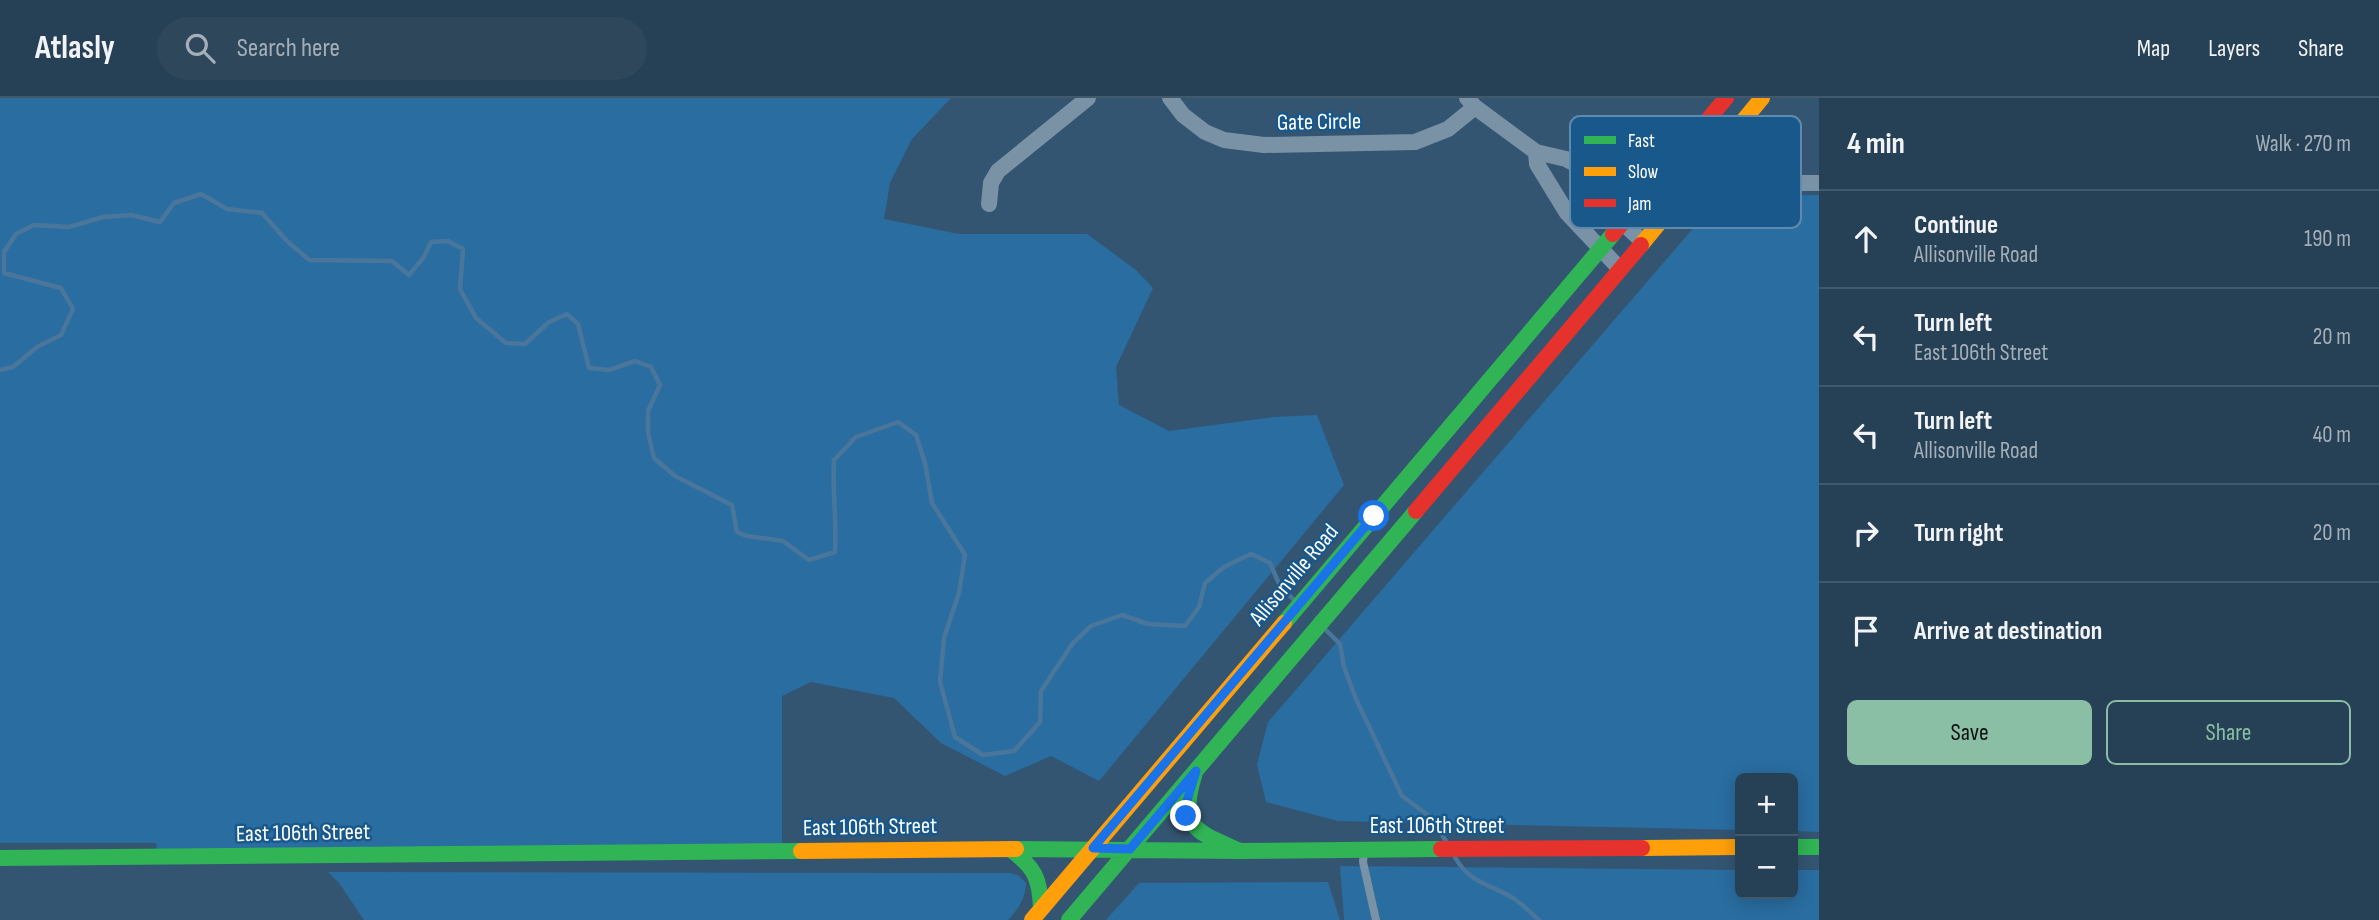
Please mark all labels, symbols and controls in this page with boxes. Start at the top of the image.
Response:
search box [157,17,647,80]
text: Atlasly [35,28,115,68]
icon: search [181,29,219,67]
text: Search here [237,33,340,64]
text: Map [2137,34,2170,63]
text: Layers [2208,34,2260,63]
text: Share [2298,34,2344,63]
street label: Gate Circle [1277,107,1361,137]
legend [1570,116,1801,228]
text: 4 min [1847,126,1905,162]
text: Fast [1628,130,1655,153]
text: Walk · 270 m [2256,130,2351,158]
text: Slow [1628,161,1658,184]
text: Jam [1627,193,1651,216]
text: Continue [1914,210,1998,241]
icon: ahead [1847,220,1885,258]
text: 190 m [2304,225,2351,253]
text: Allisonville Road [1914,241,2038,269]
text: Turn left [1914,308,1992,339]
icon: left [1847,318,1885,356]
text: 20 m [2313,323,2351,351]
text: East 106th Street [1914,339,2048,367]
text: Turn left [1914,406,1992,437]
icon: left [1847,416,1885,454]
text: 40 m [2313,421,2351,449]
text: Allisonville Road [1914,437,2038,465]
route start [1358,500,1389,531]
icon: right [1847,514,1885,552]
text: Turn right [1914,518,2003,549]
street label: Allisonville Road [1243,519,1345,632]
text: 20 m [2313,519,2351,547]
icon: arrive [1847,612,1885,650]
text: Arrive at destination [1914,616,2102,647]
button: Save [1847,700,2092,765]
button: Share [2106,700,2351,765]
map controls [1735,773,1798,899]
button: + [1735,773,1798,836]
route end [1170,800,1201,831]
street label: East 106th Street [803,812,937,842]
street label: East 106th Street [1370,812,1504,840]
street label: East 106th Street [236,818,370,848]
button: − [1735,836,1798,899]

